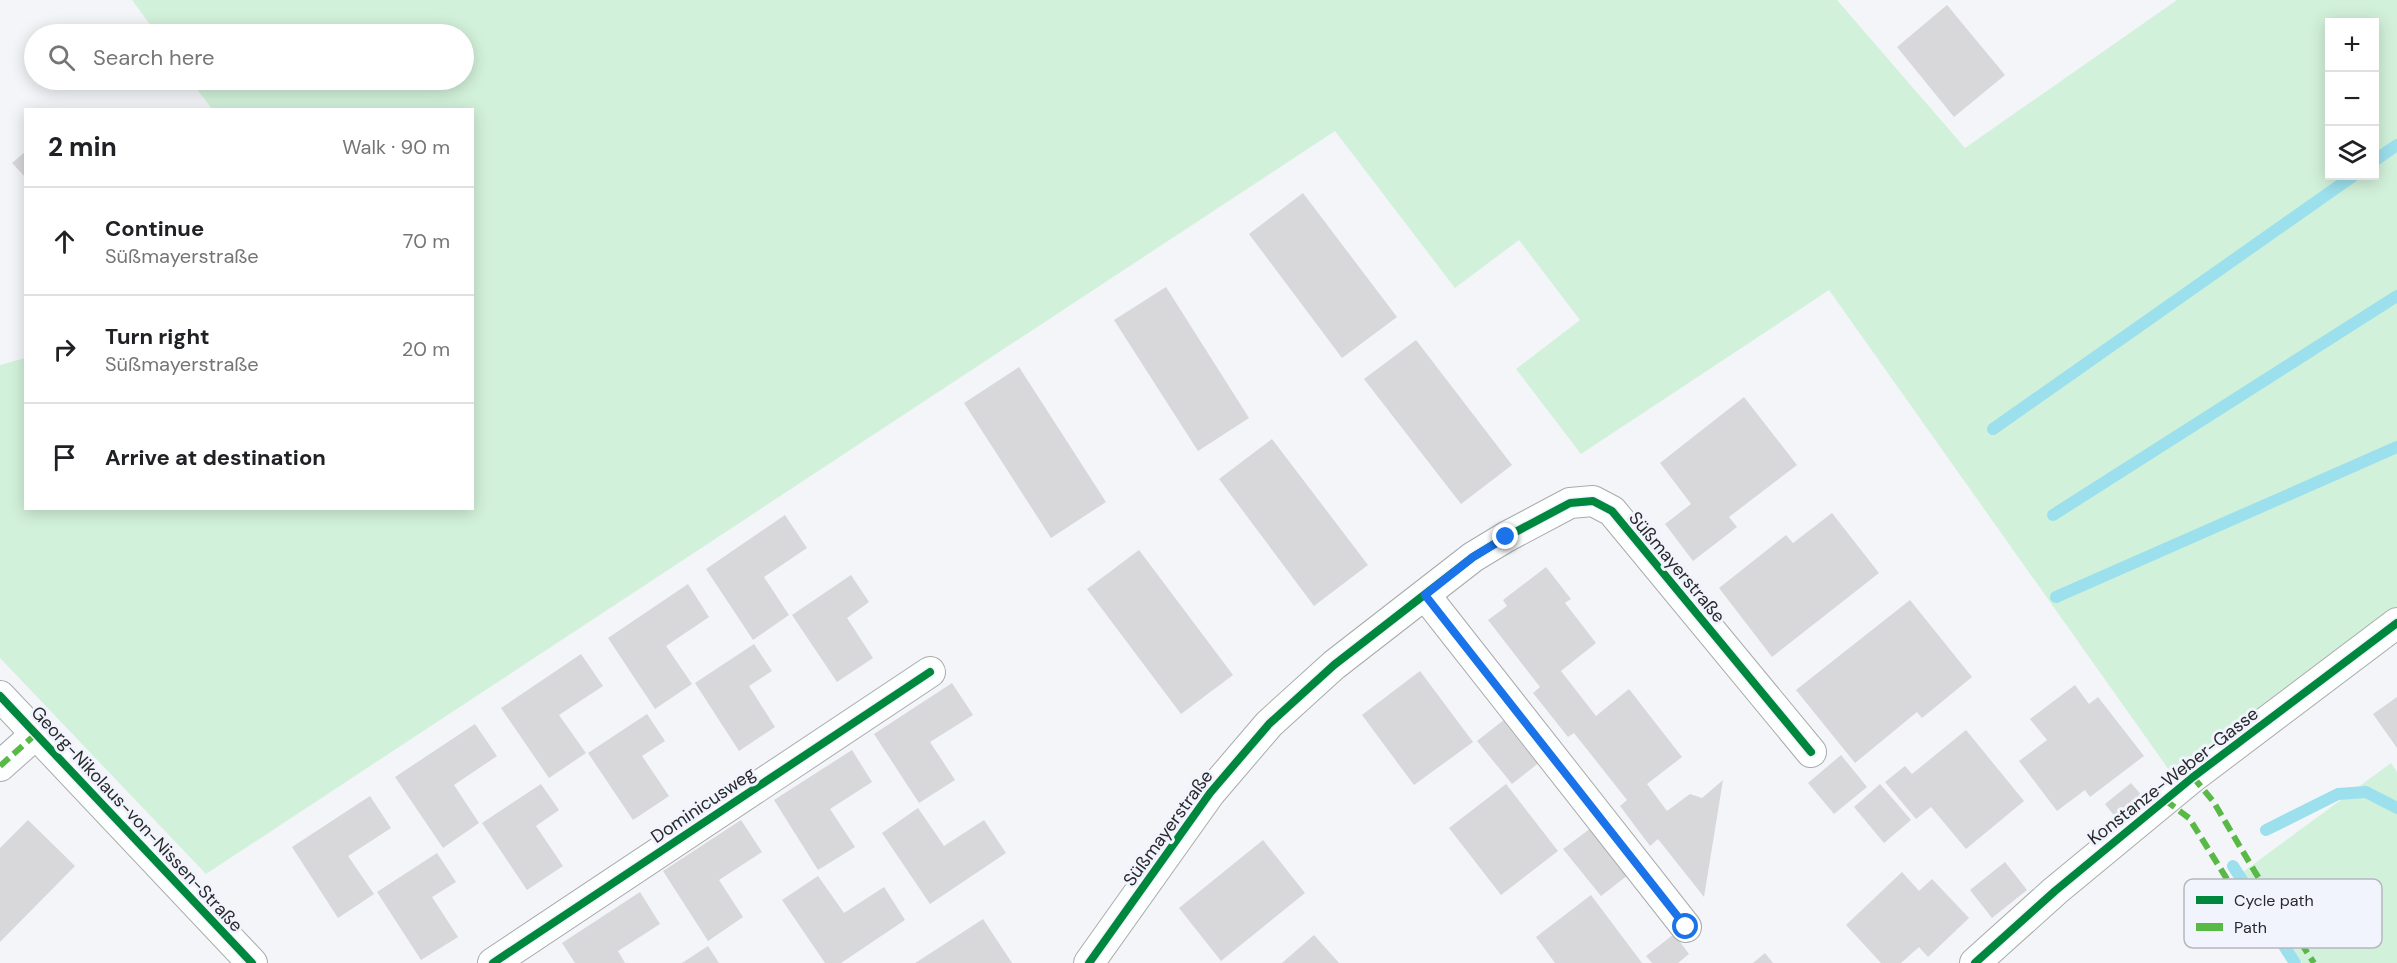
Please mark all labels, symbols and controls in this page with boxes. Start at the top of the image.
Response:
map controls [2325,18,2379,180]
button: + [2325,18,2379,72]
search box [24,24,474,90]
icon: search [45,41,78,74]
text: Search here [93,43,214,72]
button: − [2325,72,2379,126]
button: layers [2325,126,2379,180]
text: 2 min [48,130,117,164]
text: Walk · 90 m [342,134,450,160]
text: Continue [105,214,204,243]
icon: ahead [48,225,81,258]
text: 70 m [403,228,450,254]
text: Süßmayerstraße [105,243,259,269]
text: Turn right [105,322,210,351]
icon: right [48,333,81,366]
text: 20 m [402,336,450,362]
text: Süßmayerstraße [105,351,259,377]
icon: arrive [48,441,81,474]
text: Arrive at destination [105,443,326,472]
street label: Süßmayerstraße [1623,506,1731,628]
route end [1492,523,1518,549]
street label: Georg-Nikolaus-von-Nissen-Straße [26,701,248,937]
street label: Konstanze-Weber-Gasse [2083,702,2263,850]
street label: Dominicusweg [646,761,760,849]
street label: Süßmayerstraße [1118,765,1218,891]
legend [2184,879,2382,948]
text: Cycle path [2234,890,2314,911]
route start [1672,913,1698,939]
text: Path [2234,917,2267,938]

